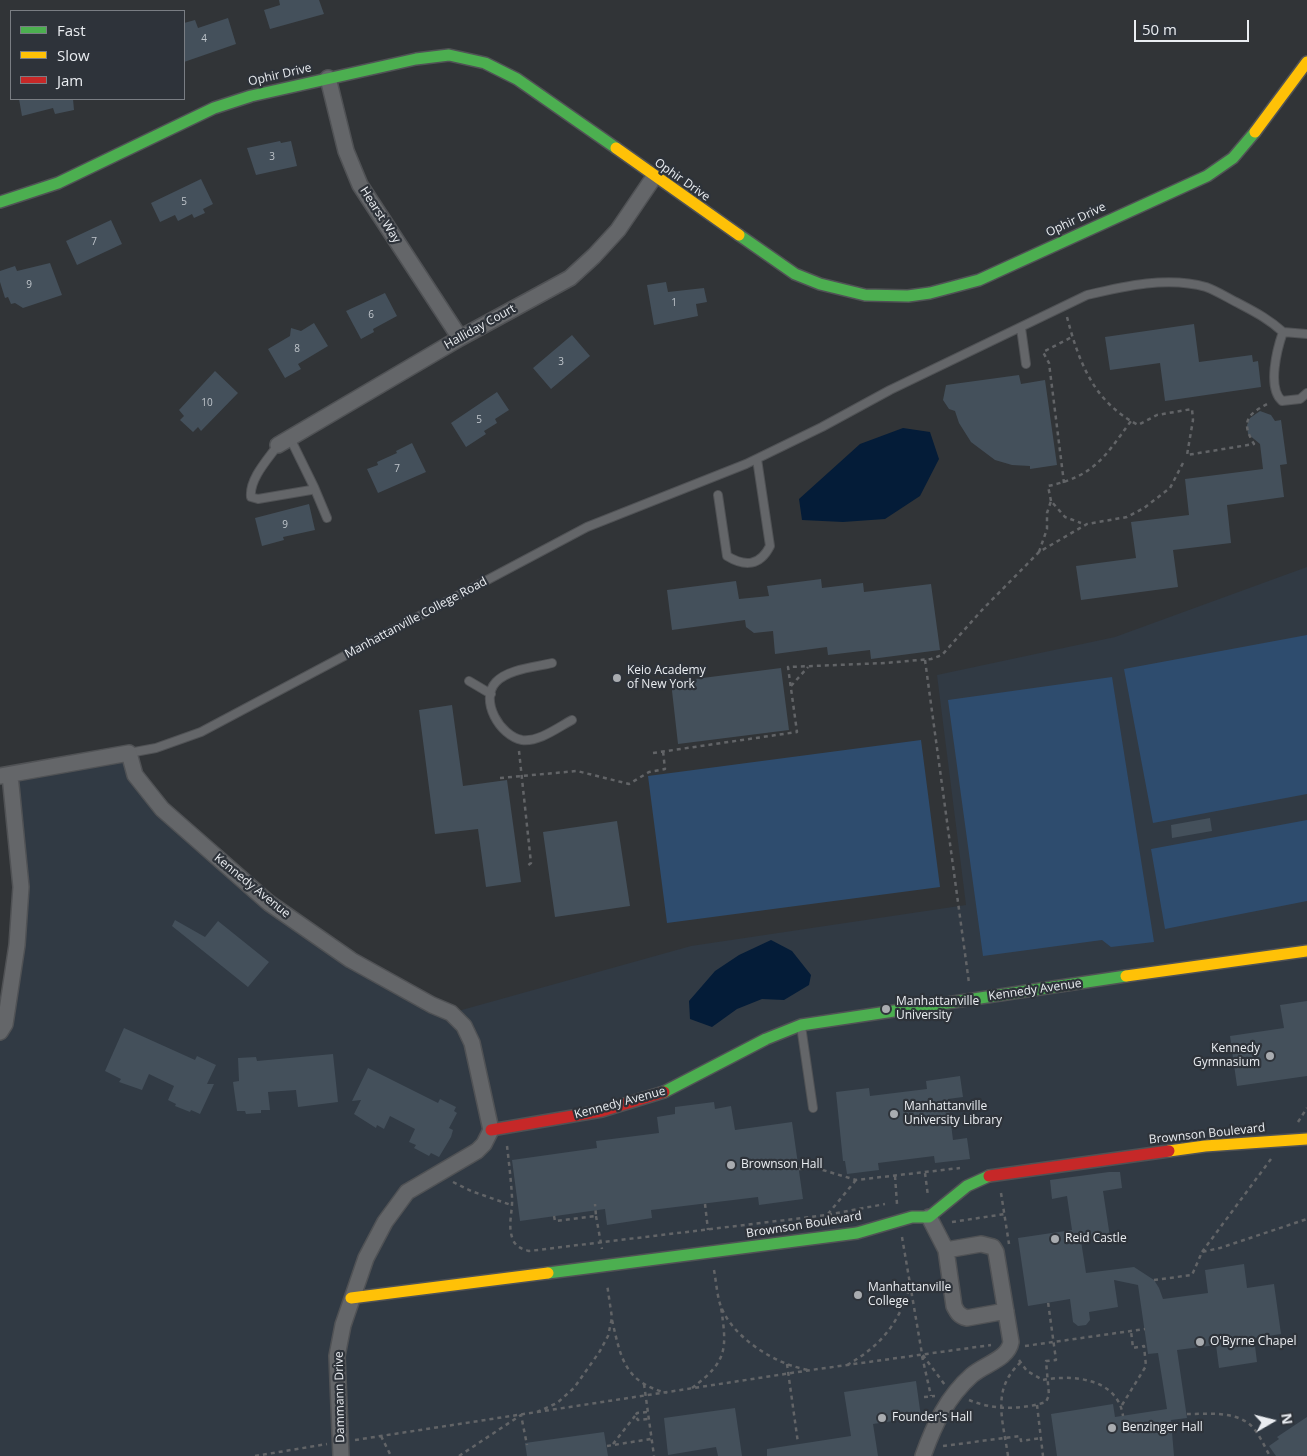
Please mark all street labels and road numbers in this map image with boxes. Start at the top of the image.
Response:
street label: Ophir Drive [247,61,313,89]
street label: Ophir Drive [651,156,713,204]
street label: Hearst Way [357,184,403,246]
street label: Ophir Drive [1044,200,1108,240]
street label: Halliday Court [442,302,518,352]
street label: Manhattanville College Road [342,574,490,662]
street label: Kennedy Avenue [211,851,293,921]
street label: Kennedy Avenue [988,976,1082,1004]
street label: Kennedy Avenue [573,1084,667,1122]
street label: Brownson Boulevard [1148,1121,1266,1147]
street label: Brownson Boulevard [745,1209,863,1241]
street label: Dammann Drive [332,1351,348,1443]

